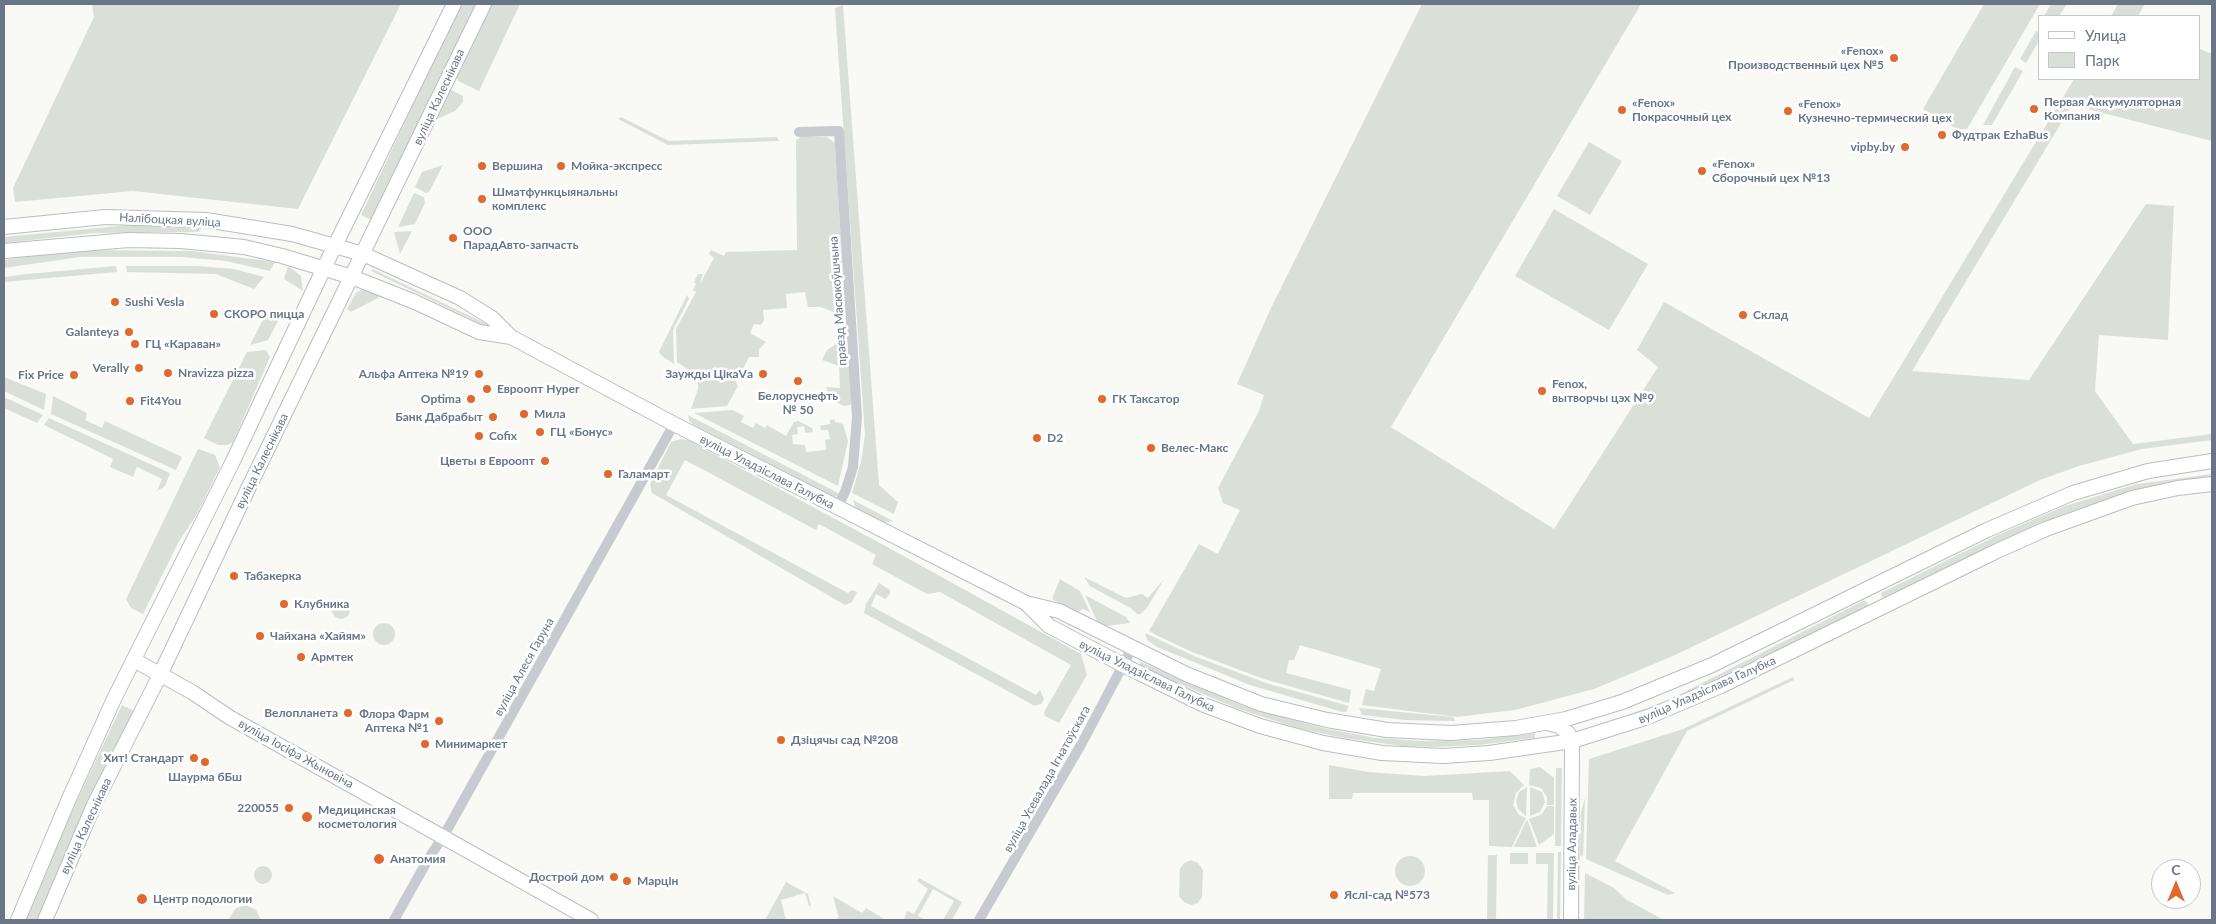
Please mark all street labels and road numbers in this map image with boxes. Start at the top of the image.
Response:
street label: вуліца Калеснікава [410,47,468,147]
street label: Налібоцкая вуліца [119,210,221,230]
street label: праезд Масюкоўшчына [826,236,850,366]
street label: вуліца Калеснікава [233,411,291,511]
street label: вуліца Уладзіслава Галубка [697,432,837,512]
street label: вуліца Алеся Гаруна [491,615,557,719]
street label: вуліца Уладзіслава Галубка [1077,637,1217,715]
street label: вуліца Уладзіслава Галубка [1636,653,1778,727]
street label: вуліца Усевалада Ігнатоўскага [1001,703,1093,855]
street label: вуліца Іосіфа Жыновіча [236,716,356,792]
street label: вуліца Калеснікава [57,776,115,876]
street label: вуліца Аладавых [1564,797,1580,891]

